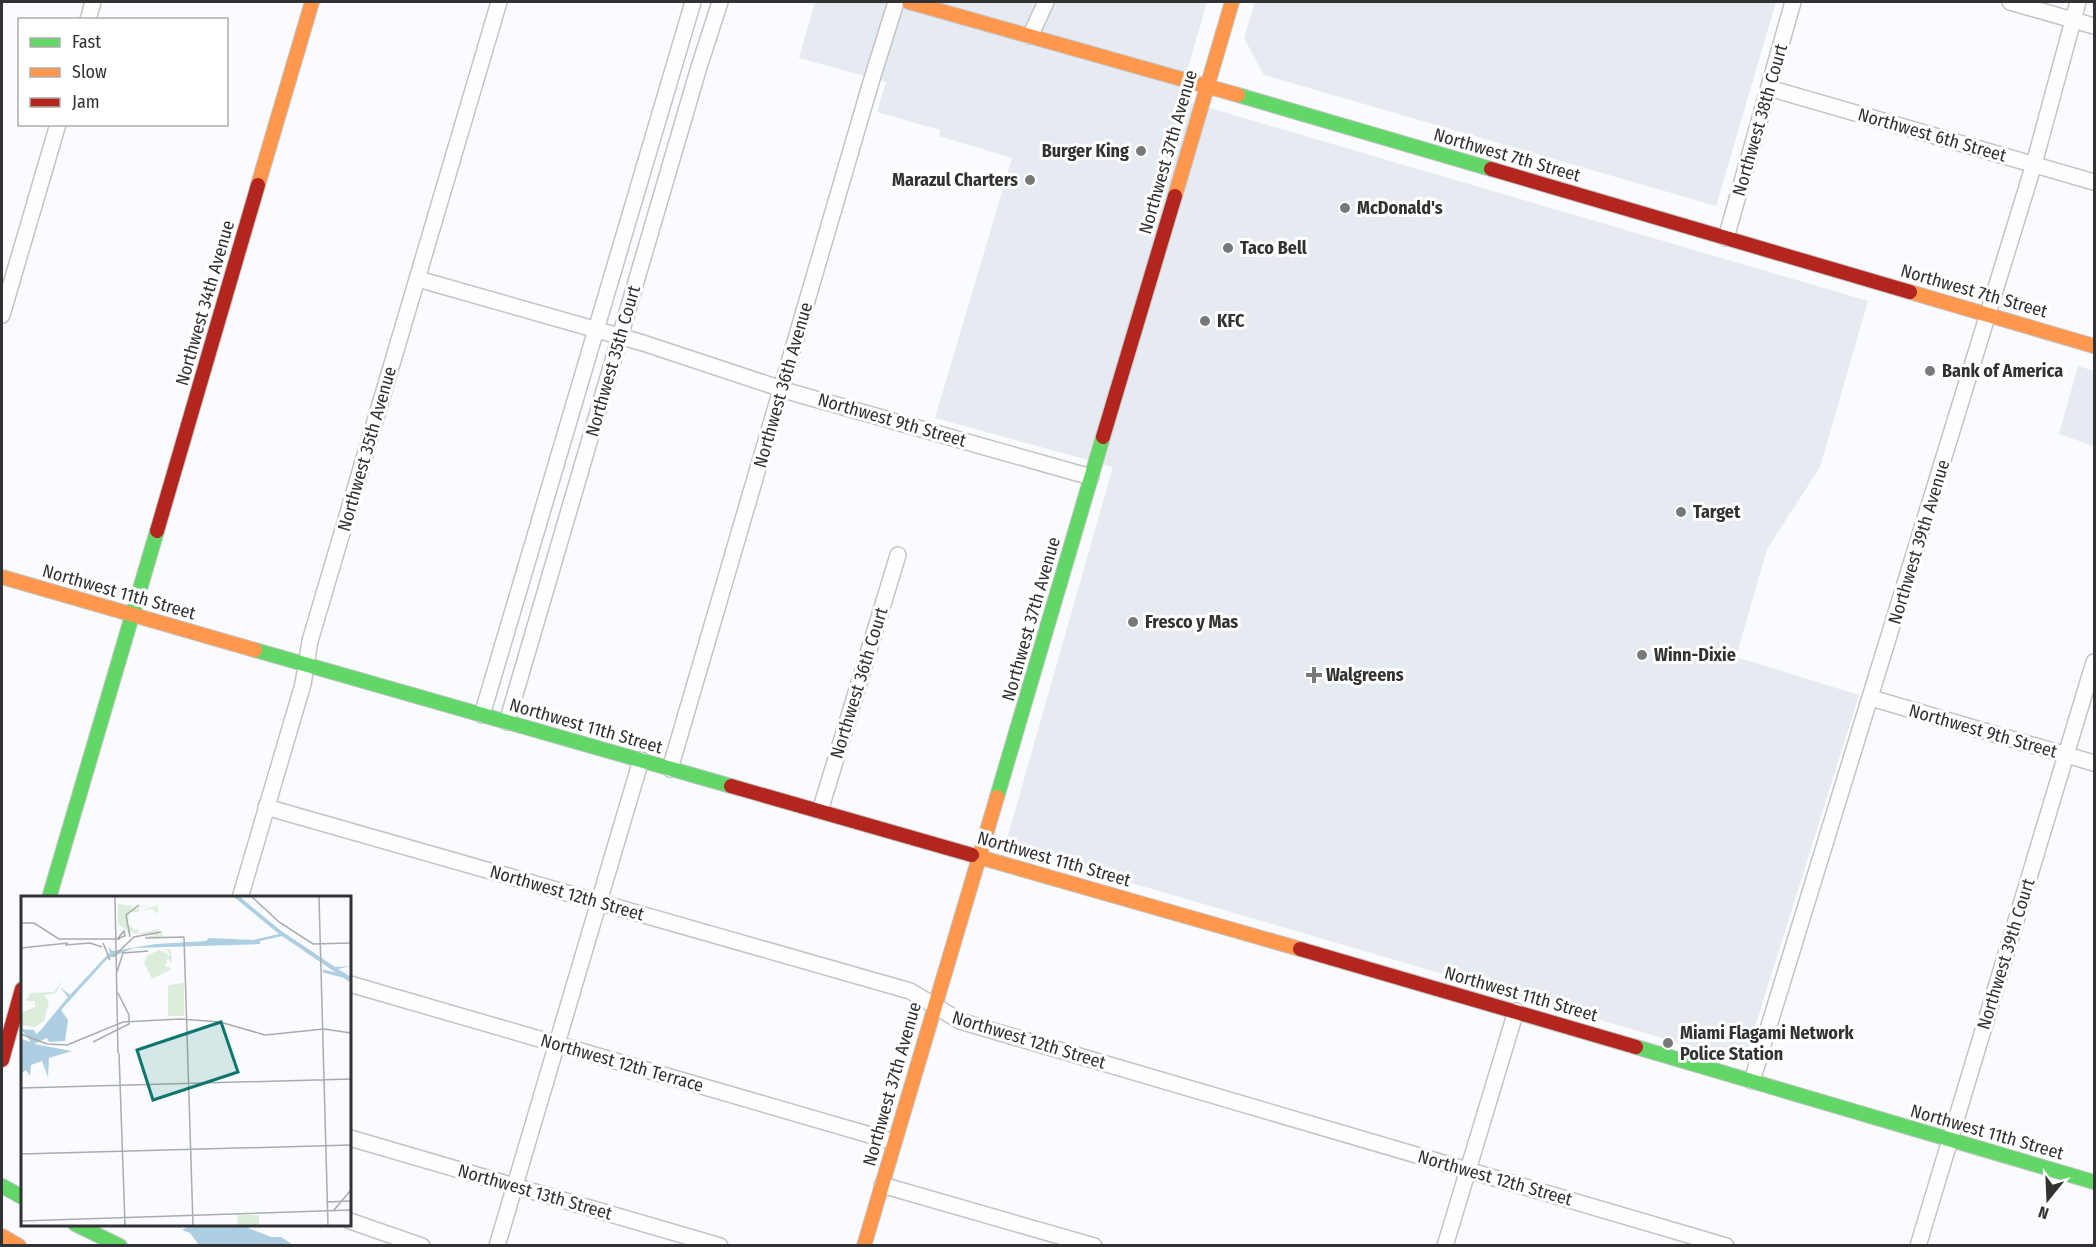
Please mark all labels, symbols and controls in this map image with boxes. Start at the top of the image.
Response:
legend [18,18,228,126]
text: Fast [72,31,101,53]
street label: Northwest 38th Court [1728,41,1792,199]
text: Slow [72,61,107,83]
street label: Northwest 37th Avenue [1134,67,1202,237]
text: Jam [72,91,100,113]
street label: Northwest 6th Street [1855,103,2009,167]
street label: Northwest 7th Street [1431,124,1583,187]
place label: Burger King [1042,140,1129,162]
marker: Burger King [1134,144,1148,158]
place label: Marazul Charters [892,169,1018,191]
marker: Marazul Charters [1023,173,1037,187]
place label: McDonald's [1357,197,1443,219]
marker: McDonald's [1338,201,1352,215]
street label: Northwest 34th Avenue [171,218,239,388]
place label: Taco Bell [1240,237,1307,259]
marker: Taco Bell [1221,241,1235,255]
street label: Northwest 7th Street [1898,260,2050,323]
street label: Northwest 35th Court [581,283,645,439]
street label: Northwest 36th Avenue [749,300,817,470]
place label: KFC [1217,310,1245,332]
marker: KFC [1198,314,1212,328]
place label: Bank of America [1942,360,2063,382]
street label: Northwest 35th Avenue [333,364,401,534]
marker: Bank of America [1923,364,1937,378]
street label: Northwest 9th Street [815,388,969,452]
street label: Northwest 39th Avenue [1883,457,1955,627]
place label: Target [1693,501,1741,523]
marker: Target [1674,505,1688,519]
street label: Northwest 37th Avenue [997,534,1065,704]
street label: Northwest 11th Street [40,560,198,624]
street label: Northwest 36th Court [826,605,893,761]
place label: Fresco y Mas [1145,611,1238,633]
marker: Fresco y Mas [1126,615,1140,629]
place label: Winn-Dixie [1654,644,1736,666]
marker: Winn-Dixie [1635,648,1649,662]
place label: Walgreens [1326,664,1404,686]
marker: Walgreens [1307,668,1321,682]
street label: Northwest 11th Street [507,694,665,758]
street label: Northwest 9th Street [1906,699,2060,763]
street label: Northwest 11th Street [975,827,1133,891]
street label: Northwest 12th Street [487,860,647,926]
street label: Northwest 39th Court [1973,876,2039,1032]
inset map [21,896,351,1226]
street label: Northwest 11th Street [1442,962,1600,1026]
street label: Northwest 37th Avenue [858,999,926,1169]
street label: Northwest 12th Street [950,1006,1109,1074]
place label: Miami Flagami Network Police Station [1680,1022,1854,1065]
street label: Northwest 12th Terrace [538,1029,706,1097]
marker: Miami Flagami Network Police Station [1661,1036,1675,1050]
street label: Northwest 11th Street [1908,1100,2066,1164]
street label: Northwest 12th Street [1415,1145,1575,1211]
street label: Northwest 13th Street [455,1159,615,1225]
north arrow [2018,1169,2078,1229]
text: N [2036,1202,2051,1223]

